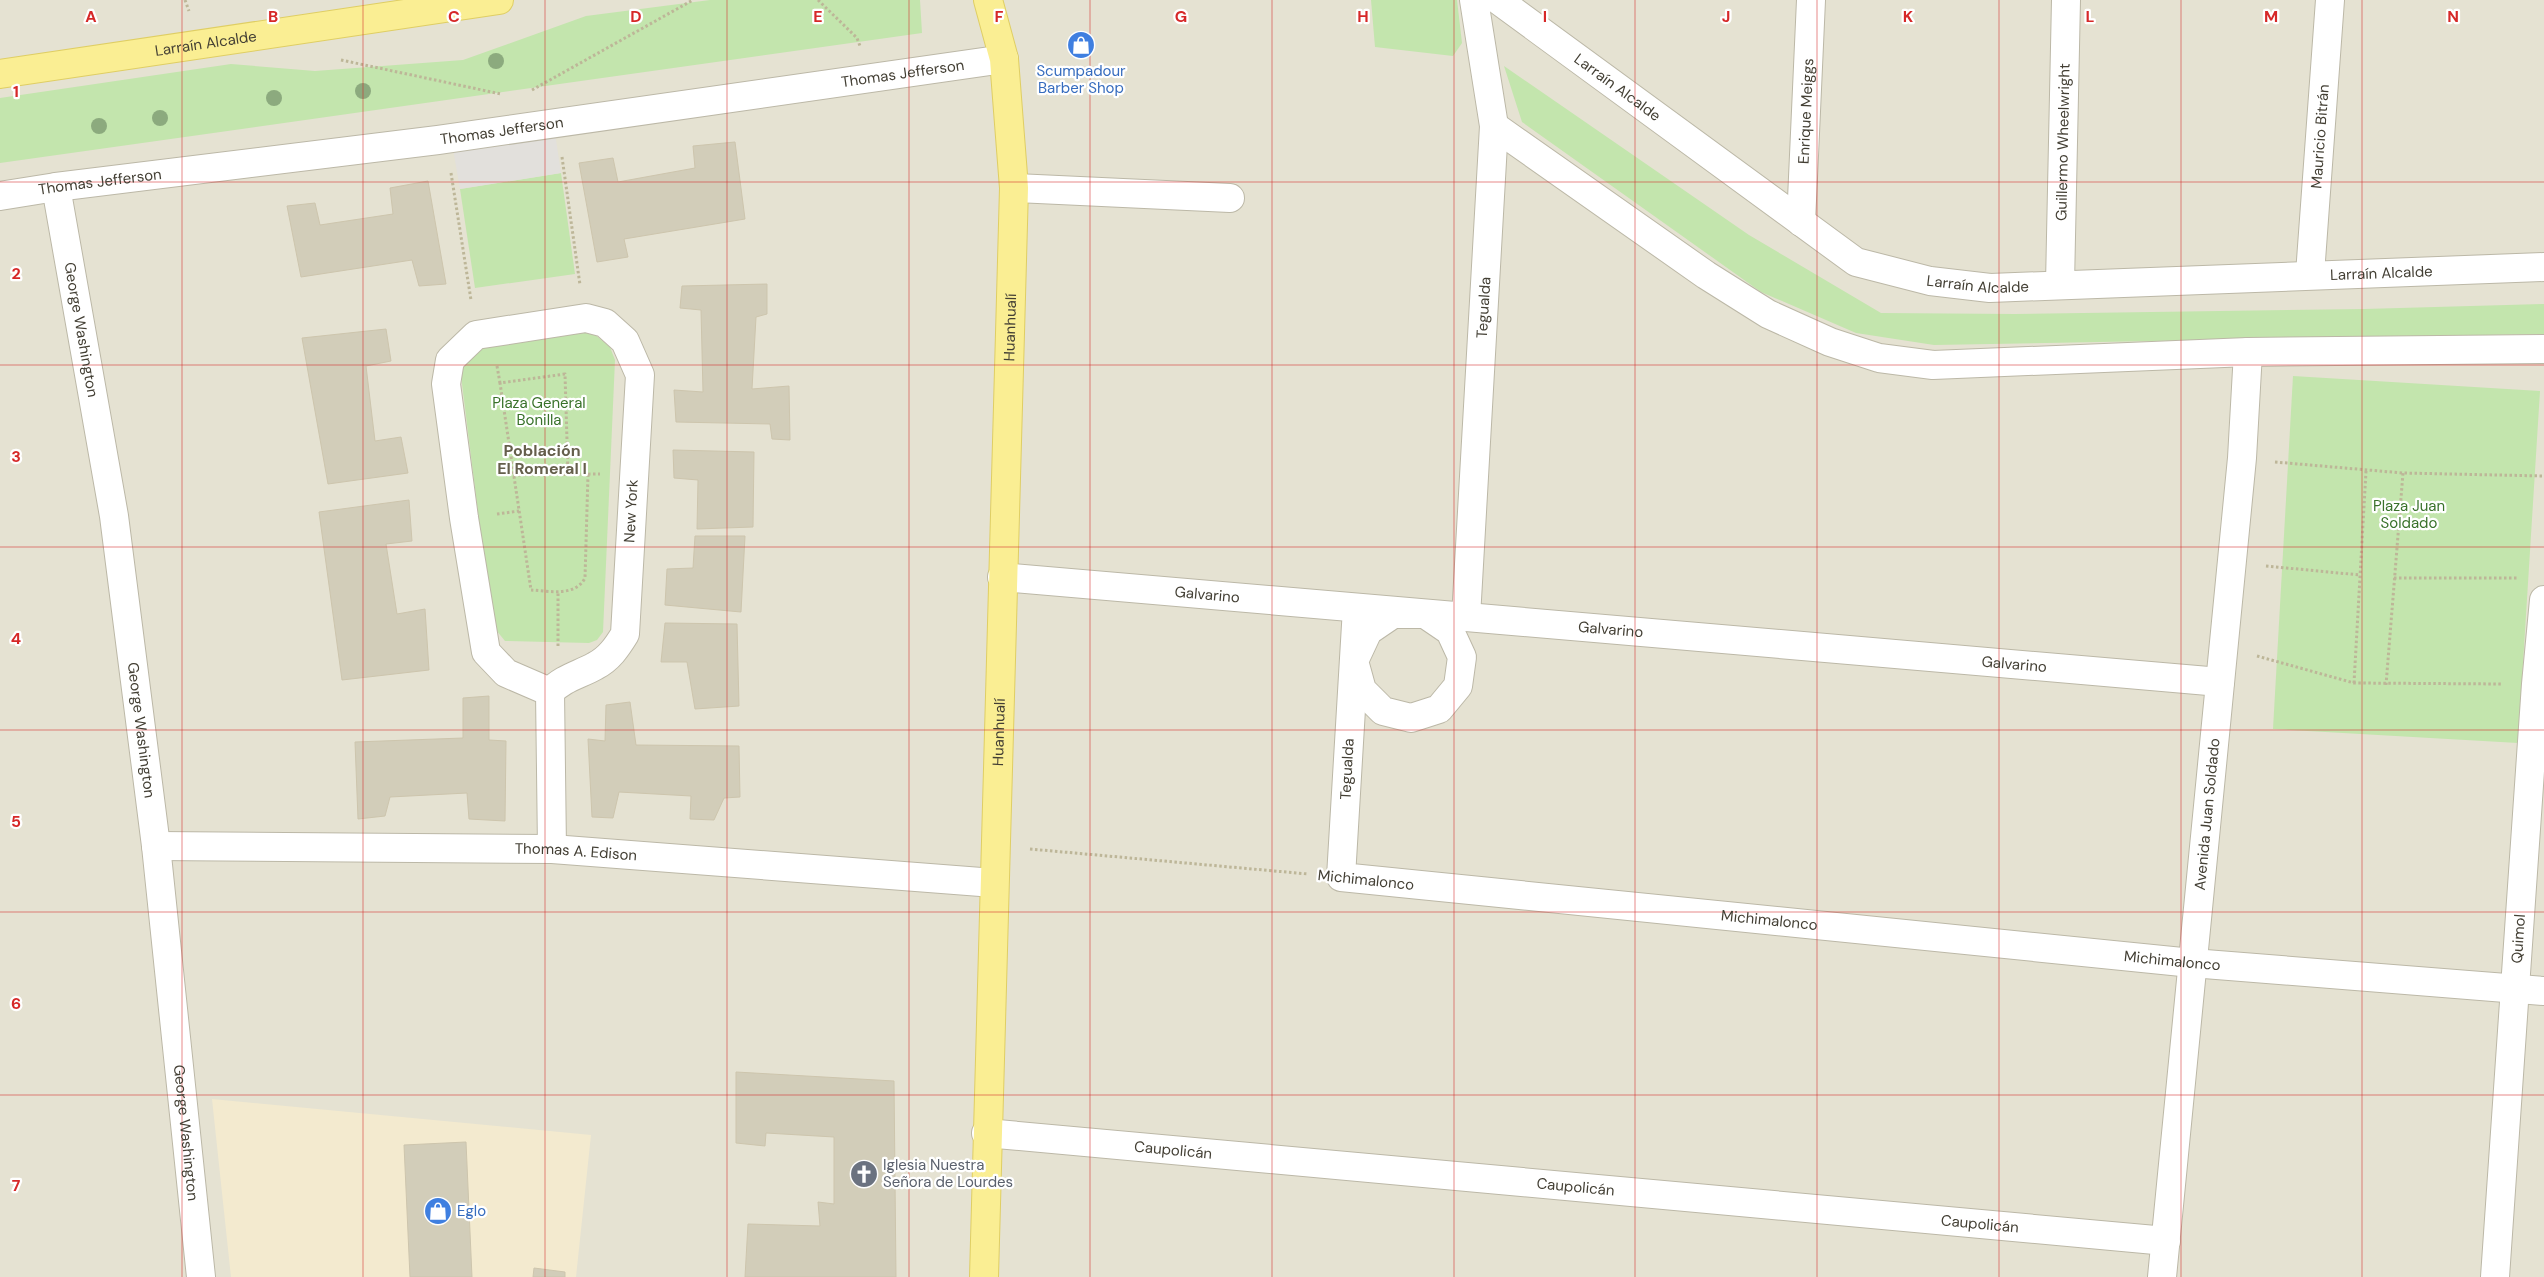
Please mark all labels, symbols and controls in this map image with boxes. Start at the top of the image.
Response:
text: A [85,6,97,27]
text: B [268,6,278,27]
text: C [448,6,460,27]
text: D [630,6,642,27]
text: E [813,6,823,27]
text: F [995,6,1004,27]
text: G [1175,6,1187,27]
text: H [1357,6,1369,27]
text: I [1543,6,1547,27]
text: J [1722,6,1730,27]
text: K [1903,6,1914,27]
text: L [2086,6,2095,27]
text: M [2264,6,2278,27]
text: N [2447,6,2459,27]
street label: Larraín Alcalde [153,26,258,61]
shop icon: Scumpadour Barber Shop [1066,30,1096,60]
street label: Larraín Alcalde [1570,49,1665,126]
street label: Thomas Jefferson [840,55,966,92]
street label: Enrique Meiggs [1794,58,1818,164]
place label: Scumpadour Barber Shop [1036,61,1126,98]
street label: Guillermo Wheelwright [2051,63,2075,221]
text: 1 [13,81,19,102]
street label: Mauricio Bitrán [2306,83,2334,189]
street label: Thomas Jefferson [439,112,565,150]
street label: Thomas Jefferson [37,164,163,200]
street label: George Washington [59,261,103,399]
street label: Larraín Alcalde [2330,261,2433,285]
text: 2 [11,263,21,284]
street label: Larraín Alcalde [1925,271,2029,298]
street label: Tegualda [1472,276,1495,339]
street label: Huanhualí [999,293,1021,362]
park label: Plaza General Bonilla [492,393,586,430]
district label: Población El Romeral I [497,440,587,479]
text: 3 [11,446,21,467]
street label: New York [619,478,643,543]
park label: Plaza Juan Soldado [2373,496,2445,533]
street label: Galvarino [1174,582,1241,607]
street label: Galvarino [1577,617,1644,642]
text: 4 [11,628,21,649]
street label: Galvarino [1981,651,2048,677]
street label: George Washington [123,661,160,799]
street label: Huanhualí [988,697,1010,766]
street label: Avenida Juan Soldado [2190,737,2225,891]
street label: Tegualda [1335,738,1359,800]
text: 5 [11,811,21,832]
street label: Thomas A. Edison [515,839,638,866]
street label: Michimalonco [1317,865,1415,895]
street label: Michimalonco [1720,905,1819,935]
street label: Quimol [2507,913,2530,964]
street label: Michimalonco [2123,946,2221,975]
text: 6 [11,993,21,1014]
street label: George Washington [169,1064,203,1202]
street label: Caupolicán [1133,1137,1213,1164]
place label: Iglesia Nuestra Señora de Lourdes [883,1155,1013,1192]
church icon: Iglesia Nuestra Señora de Lourdes [849,1159,879,1189]
street label: Caupolicán [1536,1173,1615,1200]
text: 7 [12,1175,21,1196]
shop icon: Eglo [423,1196,453,1226]
place label: Eglo [457,1201,486,1221]
street label: Caupolicán [1940,1210,2020,1237]

